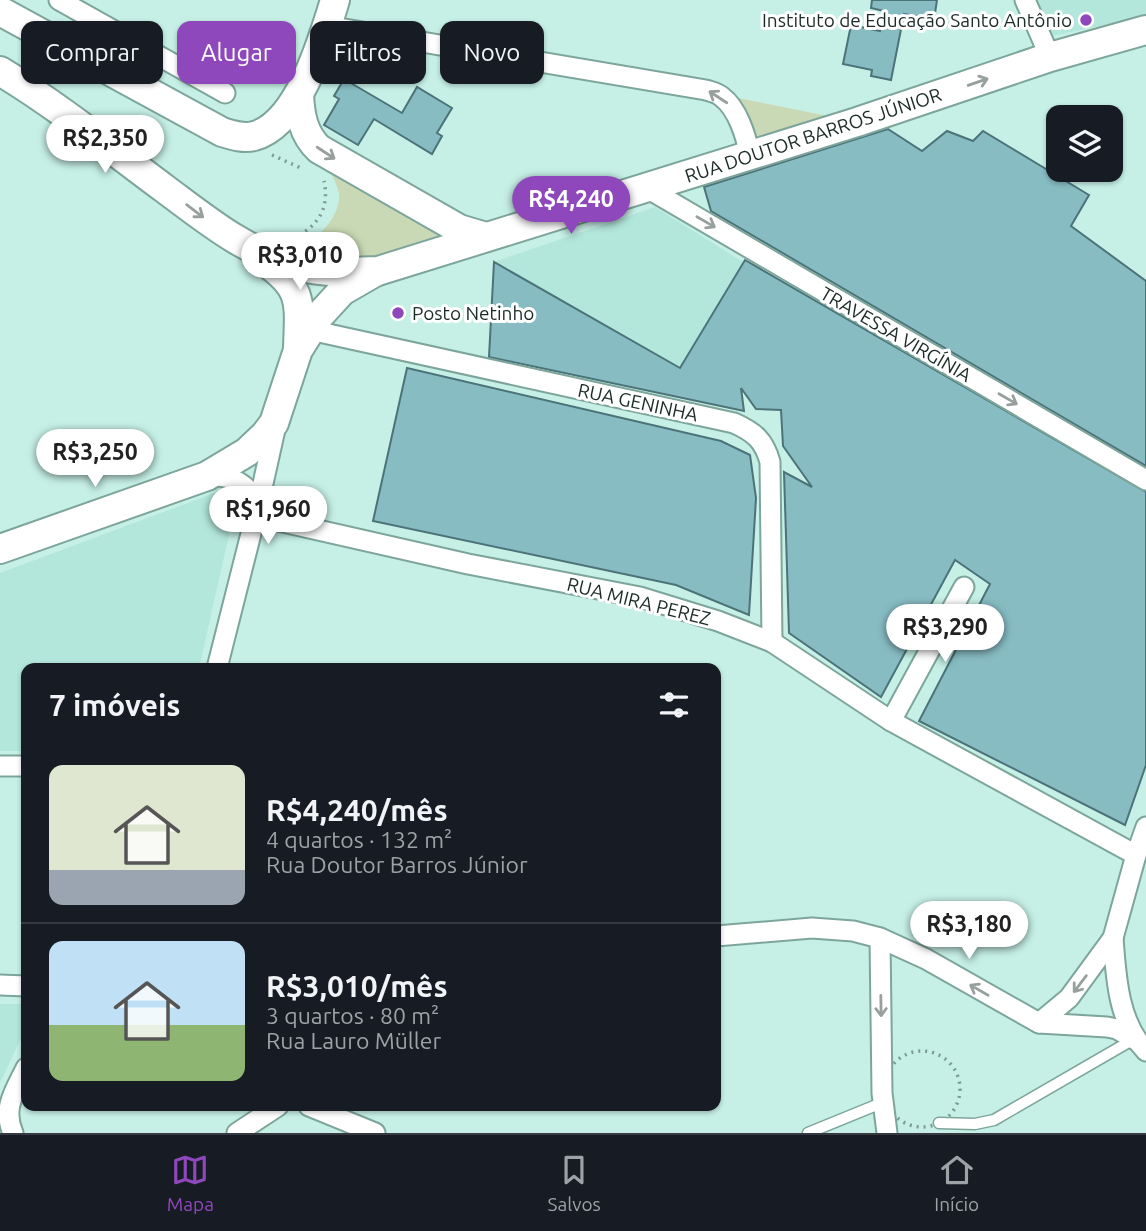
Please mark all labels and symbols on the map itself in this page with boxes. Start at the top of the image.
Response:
place label: Instituto de Educação Santo Antônio [762,9,1072,31]
marker: Instituto de Educação Santo Antônio [1078,12,1094,28]
one-way arrow [966,75,988,87]
street label: RUA DOUTOR BARROS JÚNIOR [682,83,944,187]
one-way arrow [709,89,728,104]
pin: R$2,350 [40,116,170,175]
one-way arrow [316,146,335,160]
pin: R$4,240 [506,176,636,236]
one-way arrow [185,203,204,218]
one-way arrow [695,215,715,229]
pin: R$3,010 [235,232,365,292]
street label: TRAVESSA VIRGÍNIA [817,282,976,386]
place label: Posto Netinho [412,302,534,324]
marker: Posto Netinho [390,305,406,321]
street label: RUA GENINHA [576,379,701,426]
one-way arrow [997,393,1017,407]
pin: R$3,250 [30,430,160,489]
pin: R$1,960 [203,486,333,546]
street label: RUA MIRA PEREZ [565,573,713,630]
pin: R$3,290 [880,604,1010,664]
pin: R$3,180 [904,902,1034,961]
one-way arrow [1072,974,1087,993]
one-way arrow [969,983,990,996]
one-way arrow [874,995,888,1018]

